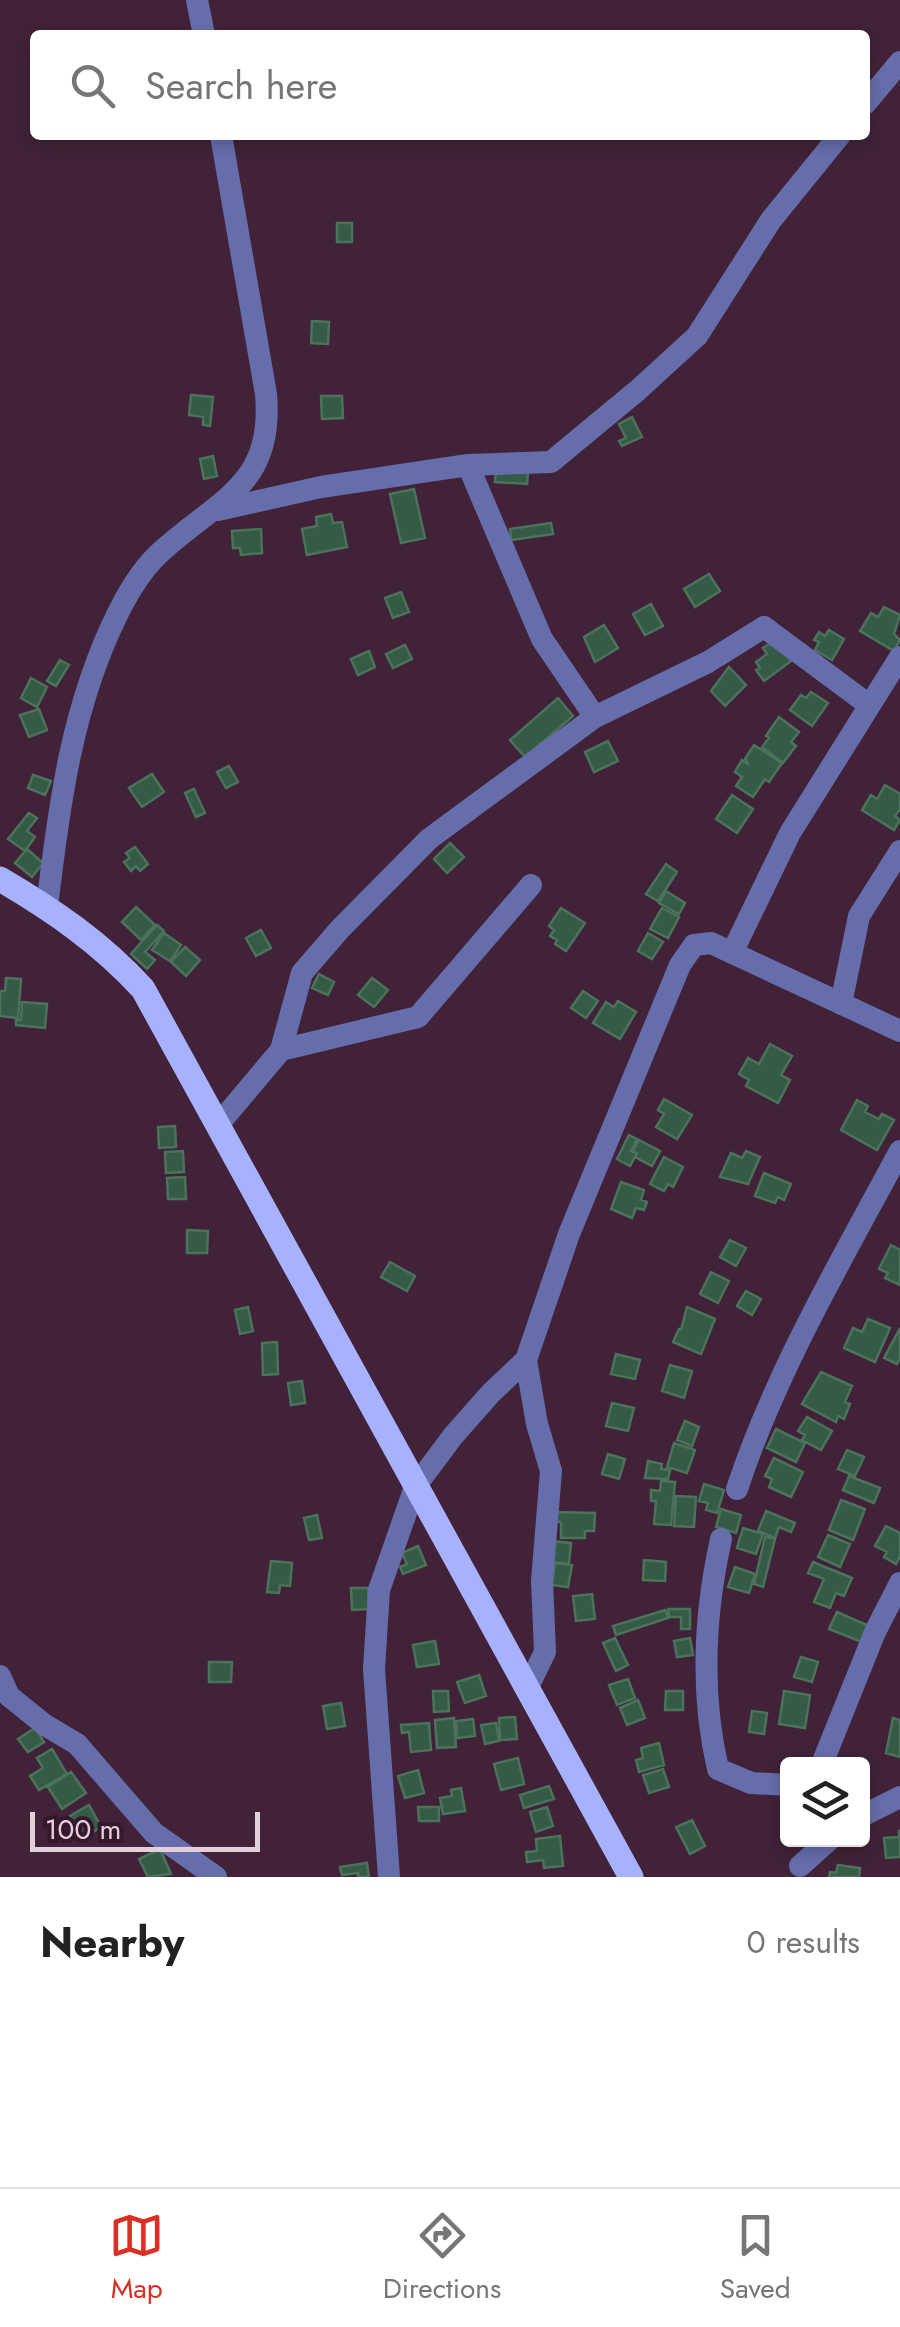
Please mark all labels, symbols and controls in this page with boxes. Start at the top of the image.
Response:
search box [30,30,870,140]
icon: search [65,58,120,113]
text: Search here [145,58,337,113]
map controls [780,1757,870,1847]
button: layers [780,1757,870,1847]
scale bar [30,1807,260,1852]
text: 100 m [45,1809,121,1850]
text: Nearby [40,1912,184,1973]
text: 0 results [747,1919,860,1965]
tab: Map [109,2208,164,2309]
tab: Directions [383,2208,501,2309]
tab: Saved [720,2208,791,2309]

